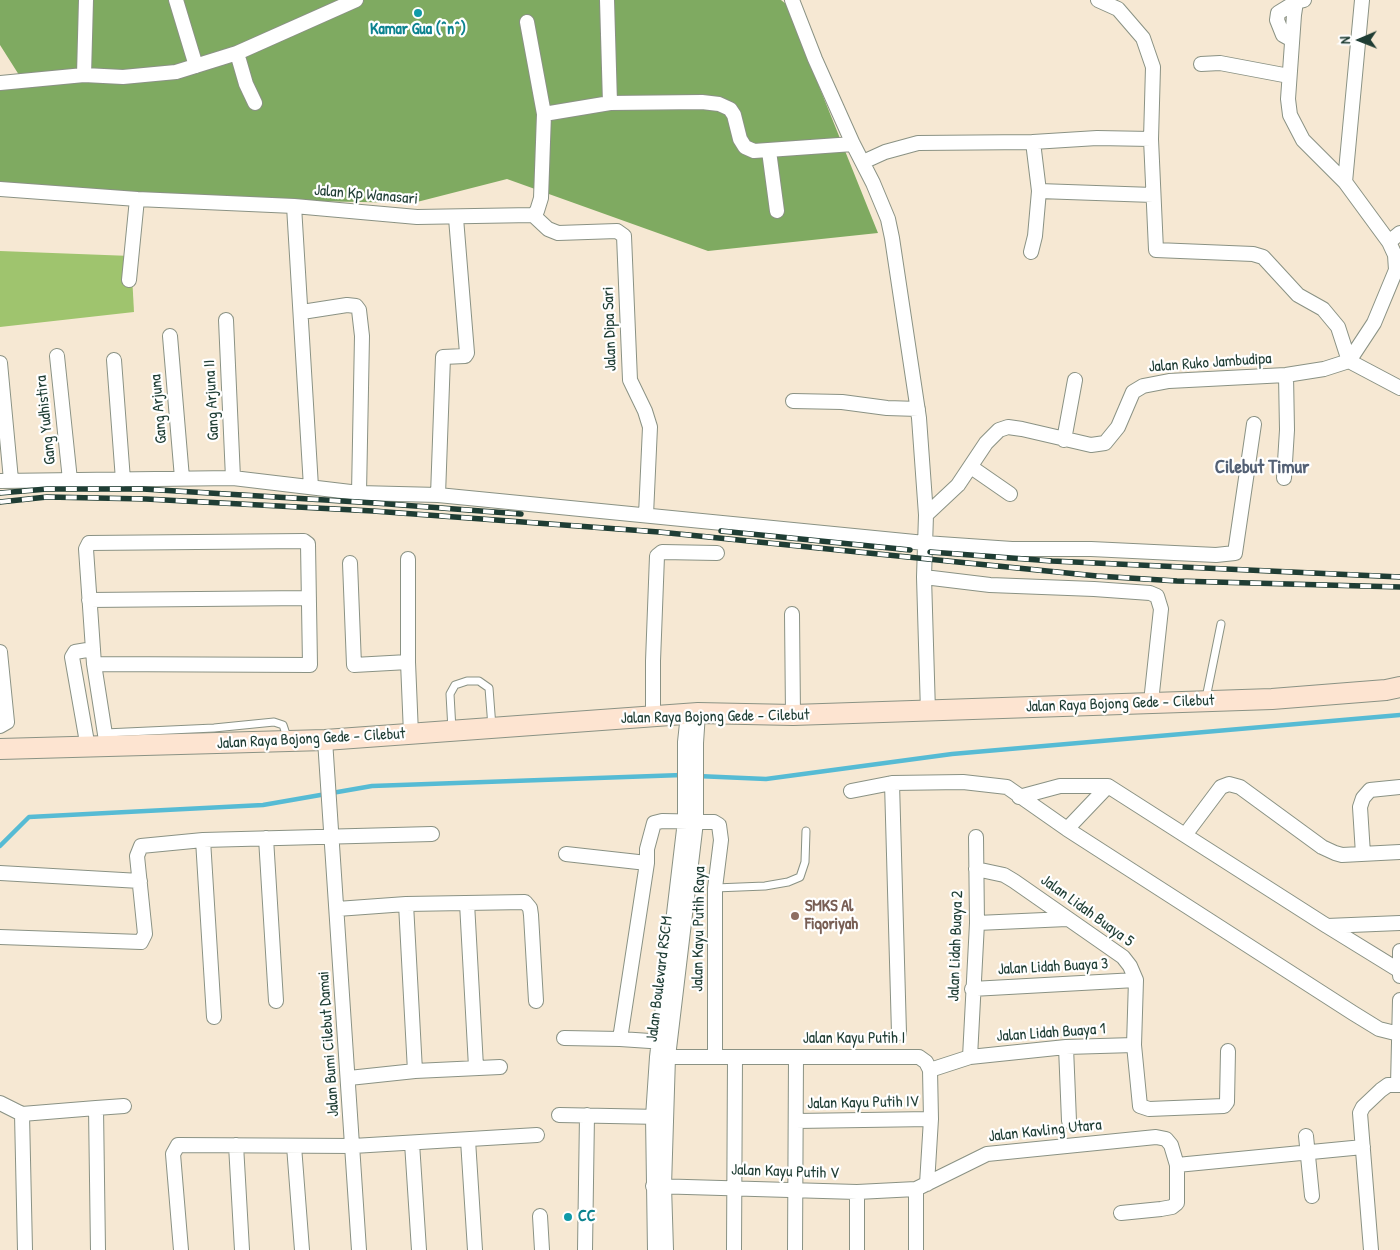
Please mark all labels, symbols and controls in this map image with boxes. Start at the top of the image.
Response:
marker: Kamar Gua (^n^) [412,7,424,19]
north arrow [1335,15,1385,65]
place label: Kamar Gua (^n^) [370,20,466,40]
text: N [1335,36,1354,44]
street label: Jalan Kp Wanasari [313,181,419,209]
street label: Jalan Dipa Sari [599,286,621,372]
street label: Jalan Ruko Jambudipa [1148,349,1272,377]
street label: Gang Arjuna II [200,359,224,441]
street label: Gang Arjuna [146,373,172,445]
street label: Gang Yudhistira [32,374,60,466]
district label: Cilebut Timur [1215,457,1309,479]
street label: Jalan Raya Bojong Gede - Cilebut [1025,691,1215,717]
street label: Jalan Raya Bojong Gede - Cilebut [621,706,809,728]
street label: Jalan Raya Bojong Gede - Cilebut [216,724,406,754]
street label: Jalan Kayu Putih Raya [688,866,710,992]
street label: Jalan Lidah Buaya 5 [1037,871,1137,951]
street label: Jalan Lidah Buaya 2 [944,890,968,1002]
place label: SMKS Al Fiqoriyah [805,897,858,935]
marker: SMKS Al Fiqoriyah [789,910,801,922]
street label: Jalan Boulevard RSCM [643,915,677,1043]
street label: Jalan Lidah Buaya 3 [997,955,1109,979]
street label: Jalan Bumi Cilebut Damai [314,970,344,1118]
street label: Jalan Lidah Buaya 1 [996,1020,1106,1046]
street label: Jalan Kayu Putih I [803,1029,905,1049]
street label: Jalan Kayu Putih IV [807,1092,919,1114]
street label: Jalan Kavling Utara [988,1116,1102,1146]
street label: Jalan Kayu Putih V [731,1161,839,1183]
place label: CC [578,1207,596,1227]
marker: CC [562,1211,574,1223]

